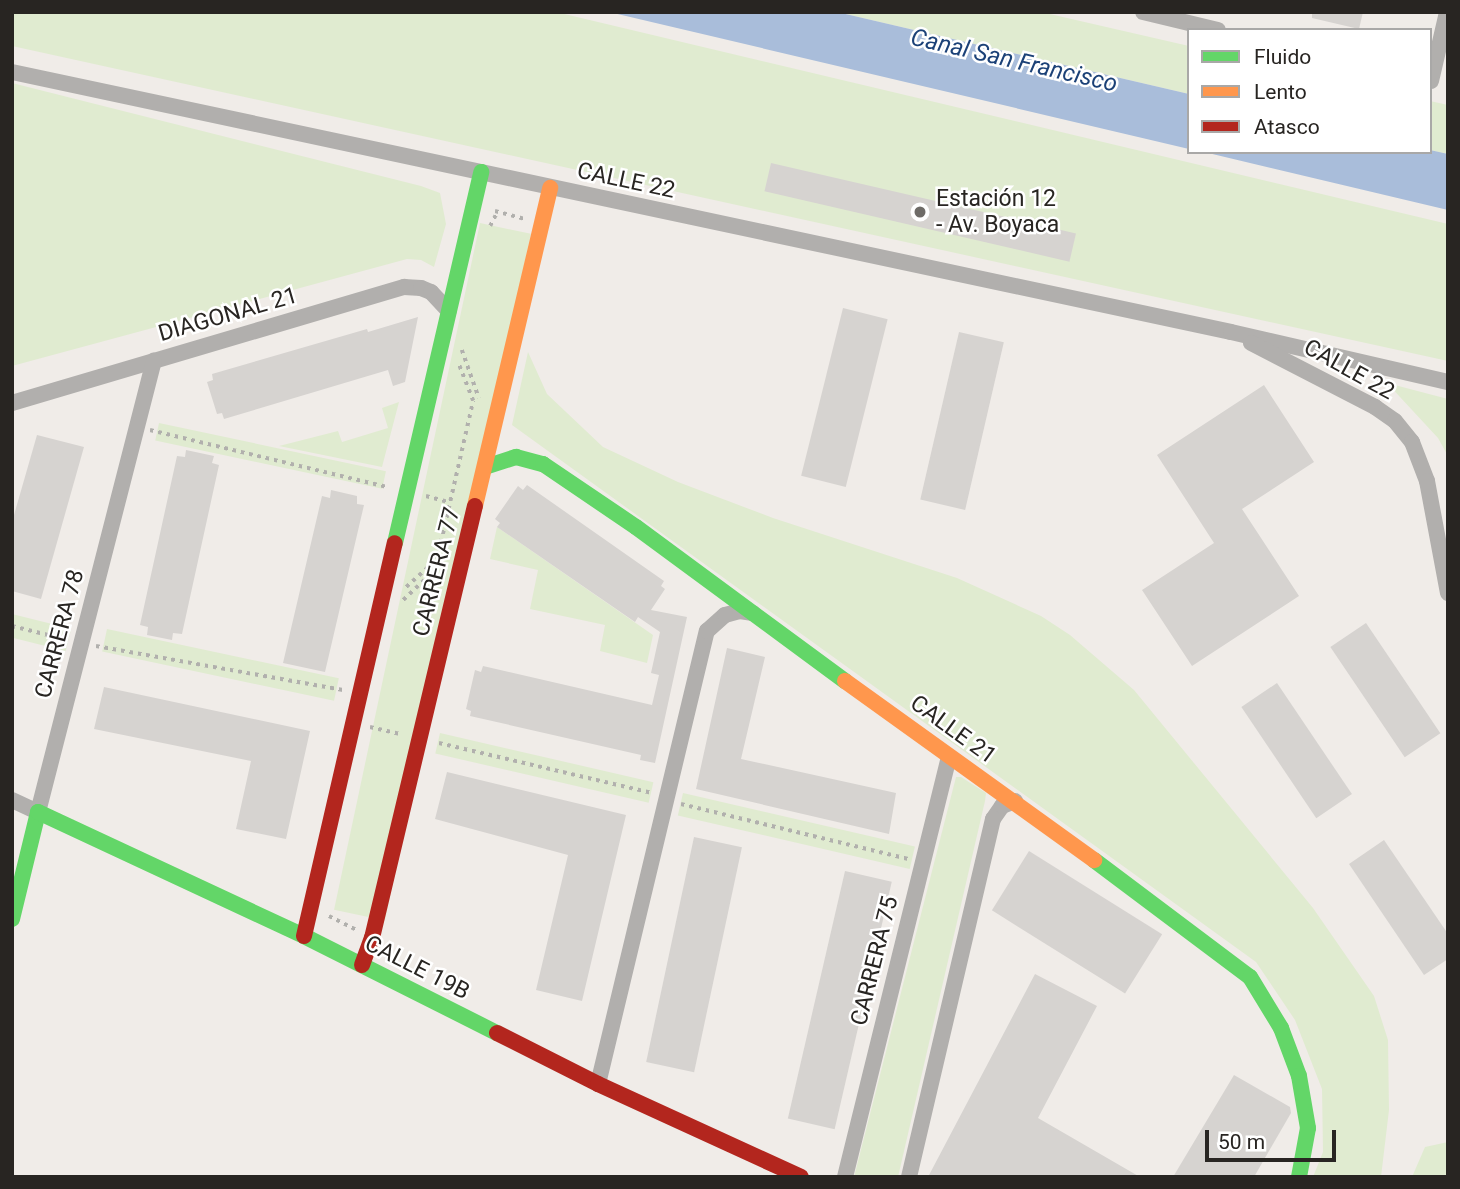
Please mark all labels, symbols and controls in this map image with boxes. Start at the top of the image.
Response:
water label: Canal San Francisco [908,23,1120,99]
legend [1187,28,1432,154]
text: Fluido [1254,45,1311,69]
text: Lento [1254,80,1307,104]
text: Atasco [1254,115,1320,139]
street label: CALLE 22 [575,157,677,205]
place label: Estación 12 - Av. Boyaca [936,185,1059,239]
marker: Estación 12 - Av. Boyaca [910,202,930,222]
street label: DIAGONAL 21 [155,282,301,348]
street label: CALLE 22 [1299,334,1399,406]
street label: CARRERA 77 [408,505,466,639]
street label: CARRERA 78 [30,567,90,701]
street label: CALLE 21 [905,690,1001,770]
street label: CARRERA 75 [846,894,904,1028]
street label: CALLE 19B [360,930,474,1006]
scale bar [1208,1116,1339,1160]
text: 50 m [1218,1130,1265,1154]

